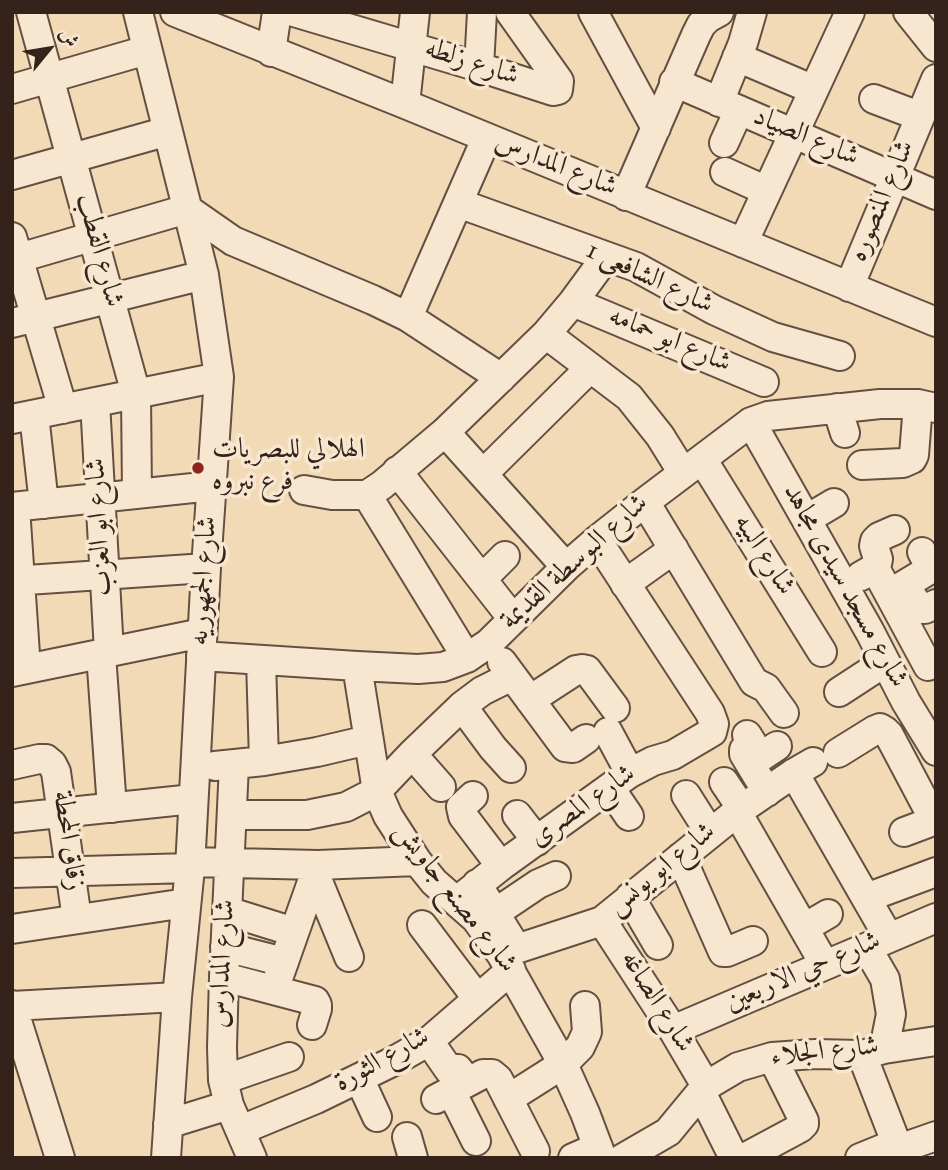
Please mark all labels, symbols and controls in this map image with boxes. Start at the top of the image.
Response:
north arrow [14,14,84,84]
text: ش [51,23,84,53]
street label: شارع زلطه [420,34,522,96]
street label: شارع الصياد [747,102,863,176]
street label: شارع المدارس [489,127,621,207]
street label: شارع المنصوره [843,136,925,268]
street label: شارع القطب [66,190,128,312]
street label: شارع الشافعى 1 [580,236,718,324]
street label: شارع ابو حمامه [603,301,735,383]
place label: الهلالي للبصريات فرع نبروه [212,435,365,501]
street label: شارع ابو العزب [82,457,122,597]
marker: الهلالي للبصريات فرع نبروه [190,460,206,476]
street label: شارع مسجد سيدى مجاهد [773,479,913,695]
street label: شارع البوسطة القديمة [495,489,657,639]
street label: شارع البيه [724,509,800,603]
street label: شارع الجمهوريه [185,515,227,647]
street label: شارع المصرى [525,759,643,857]
street label: زقاق المحطة [42,789,90,893]
street label: شارع مصنع جاويش [384,817,522,981]
street label: شارع ابو يونس [602,817,724,925]
street label: شارع المدارس [205,899,245,1029]
street label: شارع حي الاربعين [721,926,887,1022]
street label: شارع الصاغه [611,946,699,1060]
street label: شارع الثورة [330,1022,436,1102]
street label: شارع الجلاء [769,1032,881,1076]

